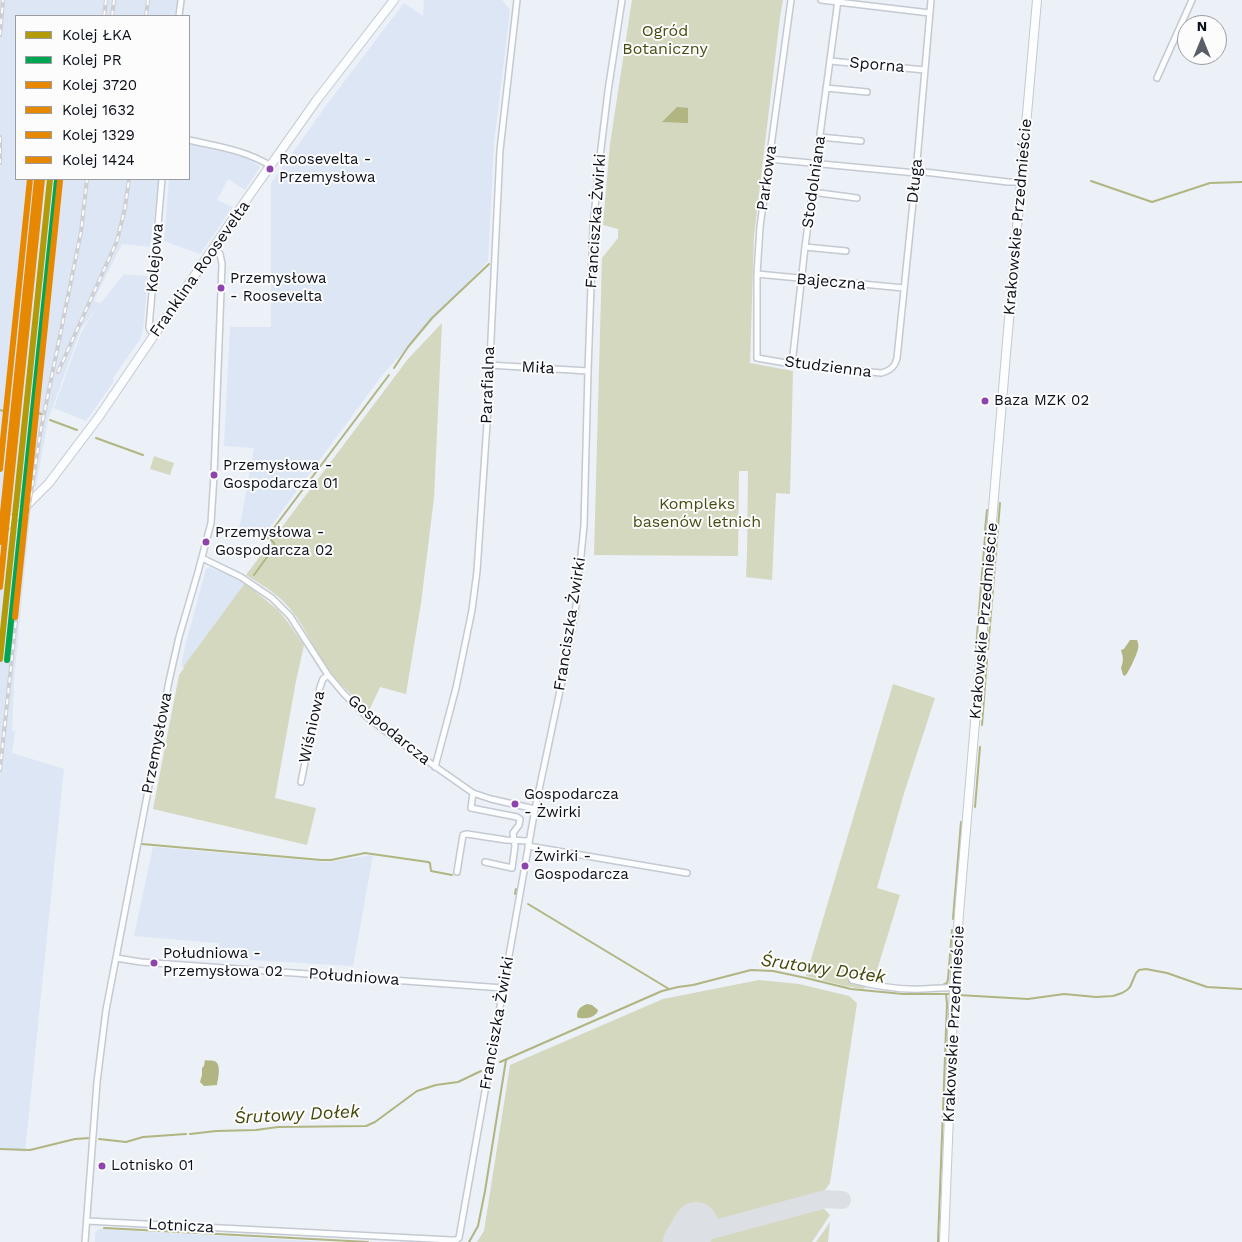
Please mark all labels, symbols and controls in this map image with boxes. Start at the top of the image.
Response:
legend [15,15,190,180]
north arrow [1177,15,1227,65]
text: N [1197,18,1207,34]
park label: Ogród Botaniczny [622,21,708,59]
text: Kolej ŁKA [62,26,132,44]
text: Kolej PR [62,51,122,69]
street label: Sporna [849,53,905,77]
text: Kolej 3720 [62,76,137,94]
text: Kolej 1632 [62,101,135,119]
street label: Krakowskie Przedmieście [1000,118,1036,316]
text: Kolej 1329 [62,126,135,144]
street label: Stodolniana [798,134,830,230]
street label: Parkowa [753,144,781,212]
text: Kolej 1424 [62,151,135,169]
place label: Roosevelta - Przemysłowa [279,151,376,186]
street label: Franciszka Żwirki [582,153,610,289]
street label: Długa [903,158,927,204]
marker: Roosevelta - Przemysłowa [265,164,275,174]
street label: Franklina Roosevelta [146,197,254,341]
street label: Kolejowa [142,223,168,293]
street label: Bajeczna [796,269,866,295]
place label: Przemysłowa - Roosevelta [230,270,327,305]
marker: Przemysłowa - Roosevelta [216,283,226,293]
street label: Parafialna [477,346,499,424]
street label: Studzienna [783,352,873,382]
street label: Miła [521,358,555,378]
place label: Baza MZK 02 [994,392,1089,410]
marker: Baza MZK 02 [980,396,990,406]
place label: Przemysłowa - Gospodarcza 01 [223,457,338,492]
marker: Przemysłowa - Gospodarcza 01 [209,470,219,480]
park label: Kompleks basenów letnich [633,494,761,532]
street label: Krakowskie Przedmieście [966,522,1002,720]
place label: Przemysłowa - Gospodarcza 02 [215,524,333,559]
marker: Przemysłowa - Gospodarcza 02 [201,537,211,547]
street label: Franciszka Żwirki [550,556,590,692]
street label: Wiśniowa [295,689,329,765]
street label: Przemysłowa [138,691,176,795]
street label: Gospodarcza [344,691,434,769]
place label: Gospodarcza - Żwirki [524,786,619,821]
marker: Gospodarcza - Żwirki [510,799,520,809]
place label: Żwirki - Gospodarcza [534,848,629,883]
marker: Żwirki - Gospodarcza [520,861,530,871]
street label: Krakowskie Przedmieście [939,925,969,1123]
place label: Południowa - Przemysłowa 02 [163,945,283,980]
water label: Śrutowy Dołek [759,950,887,988]
street label: Franciszka Żwirki [476,955,518,1091]
marker: Południowa - Przemysłowa 02 [149,958,159,968]
street label: Południowa [308,964,400,990]
water label: Śrutowy Dołek [234,1101,360,1129]
place label: Lotnisko 01 [111,1157,194,1175]
marker: Lotnisko 01 [97,1161,107,1171]
street label: Lotnicza [147,1215,215,1237]

